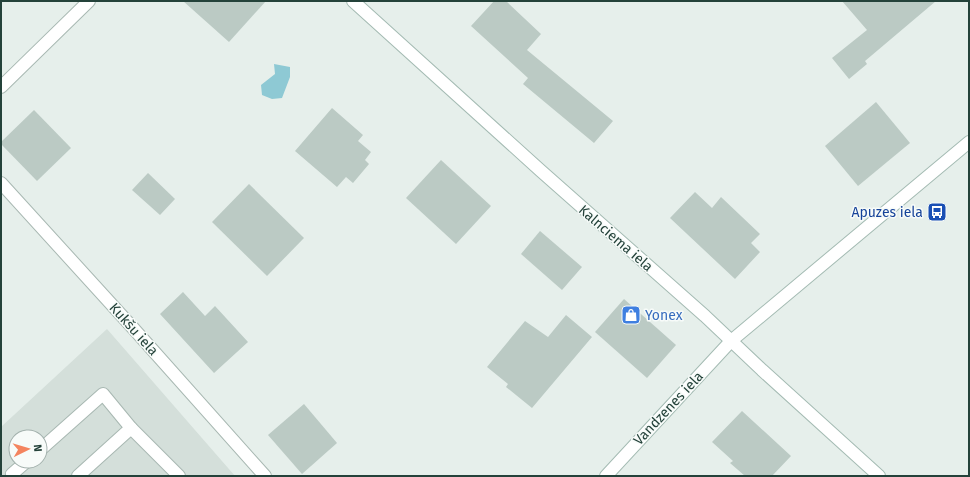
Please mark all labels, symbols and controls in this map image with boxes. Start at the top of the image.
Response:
bus stop icon: Apuzes iela [926,201,948,223]
street label: Kalnciema iela [575,202,656,275]
place label: Apuzes iela [851,204,923,221]
street label: Kukšu iela [106,299,162,359]
shop icon: Yonex [620,304,642,326]
place label: Yonex [645,307,683,324]
street label: Vandzenes iela [630,368,707,449]
north arrow [8,429,48,469]
text: N [31,444,44,452]

